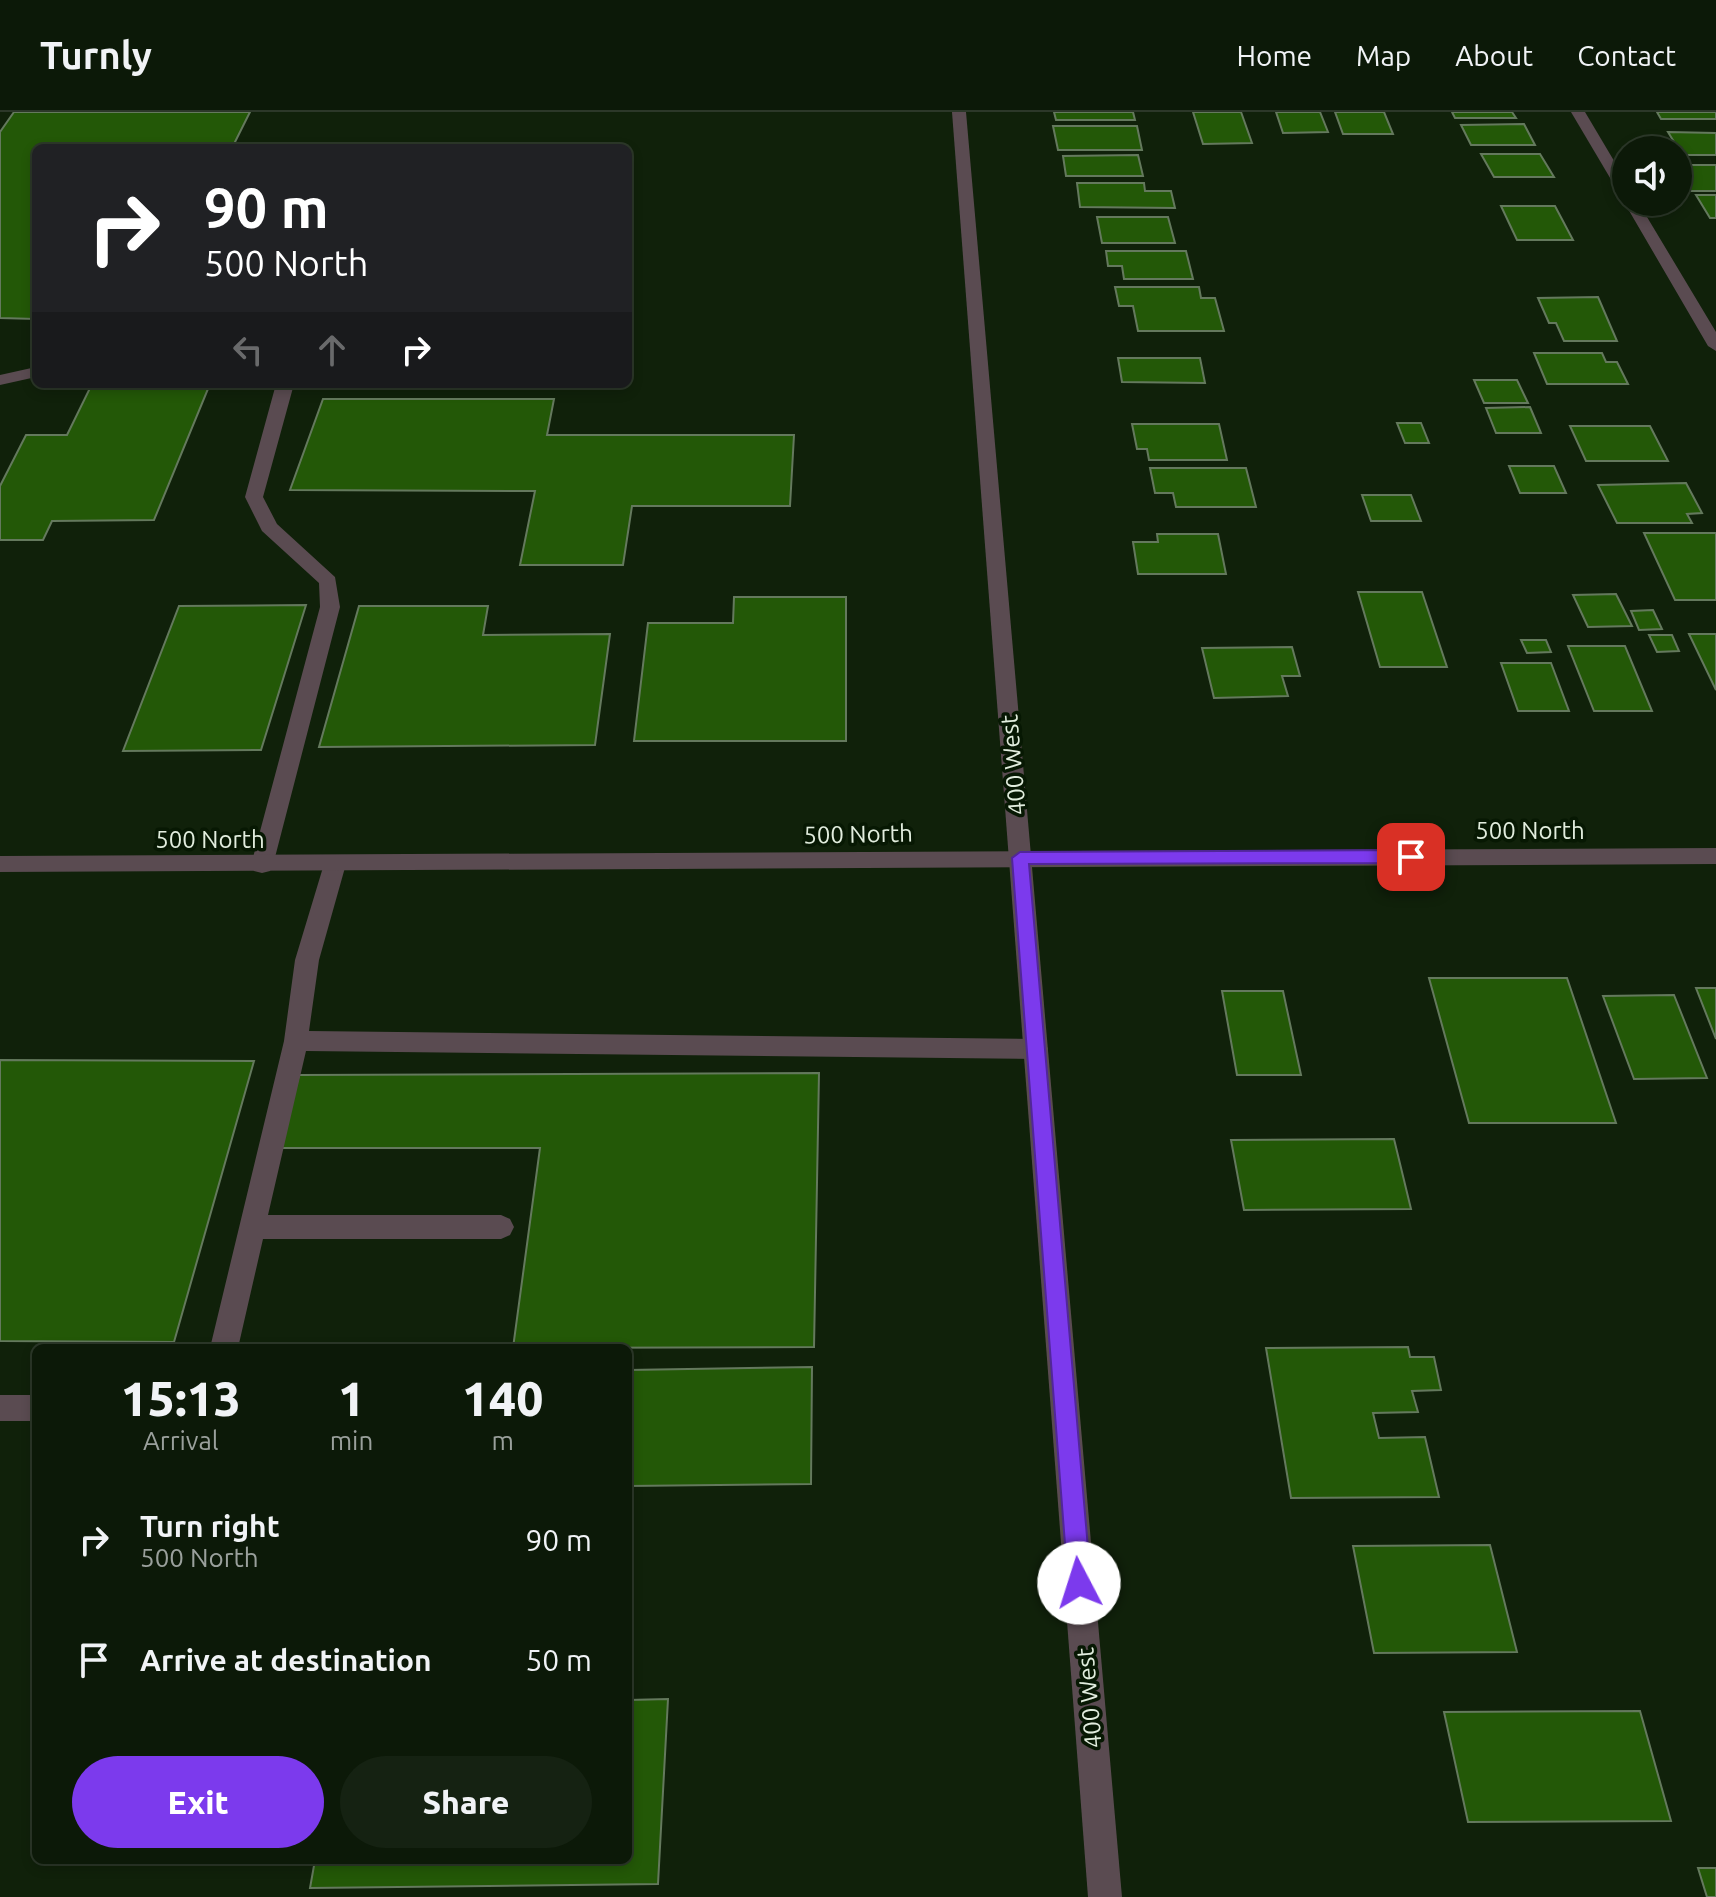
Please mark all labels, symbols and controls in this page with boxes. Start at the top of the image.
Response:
text: Turnly [40,34,152,76]
text: Home [1237,40,1312,71]
text: Map [1356,40,1411,71]
text: About [1455,40,1533,71]
text: Contact [1577,40,1676,71]
map controls [1612,136,1692,216]
button: sound [1612,136,1692,216]
icon: right [72,176,176,280]
text: 90 m [204,176,329,239]
text: 500 North [204,242,368,283]
icon: left [226,328,270,372]
icon: ahead [310,328,354,372]
icon: right [394,328,438,372]
street label: 400 West [995,713,1031,817]
street label: 500 North [1475,817,1585,844]
street label: 500 North [803,820,913,848]
pin [1377,823,1445,891]
street label: 500 North [155,826,265,853]
icon: arrive [1389,835,1433,879]
text: 15:13 [121,1371,241,1425]
text: 1 [338,1371,365,1425]
text: 140 [462,1371,543,1425]
text: Arrival [143,1426,219,1455]
text: min [330,1426,373,1455]
text: m [491,1426,514,1455]
text: Turn right [140,1509,280,1543]
icon: right [72,1518,116,1562]
text: 90 m [525,1523,592,1557]
position arrow [1037,1541,1121,1625]
text: 500 North [140,1543,259,1572]
icon: arrive [72,1638,116,1682]
text: Arrive at destination [140,1643,432,1677]
text: 50 m [525,1643,592,1677]
street label: 400 West [1071,1646,1107,1750]
button: Exit [72,1756,324,1848]
button: Share [340,1756,592,1848]

